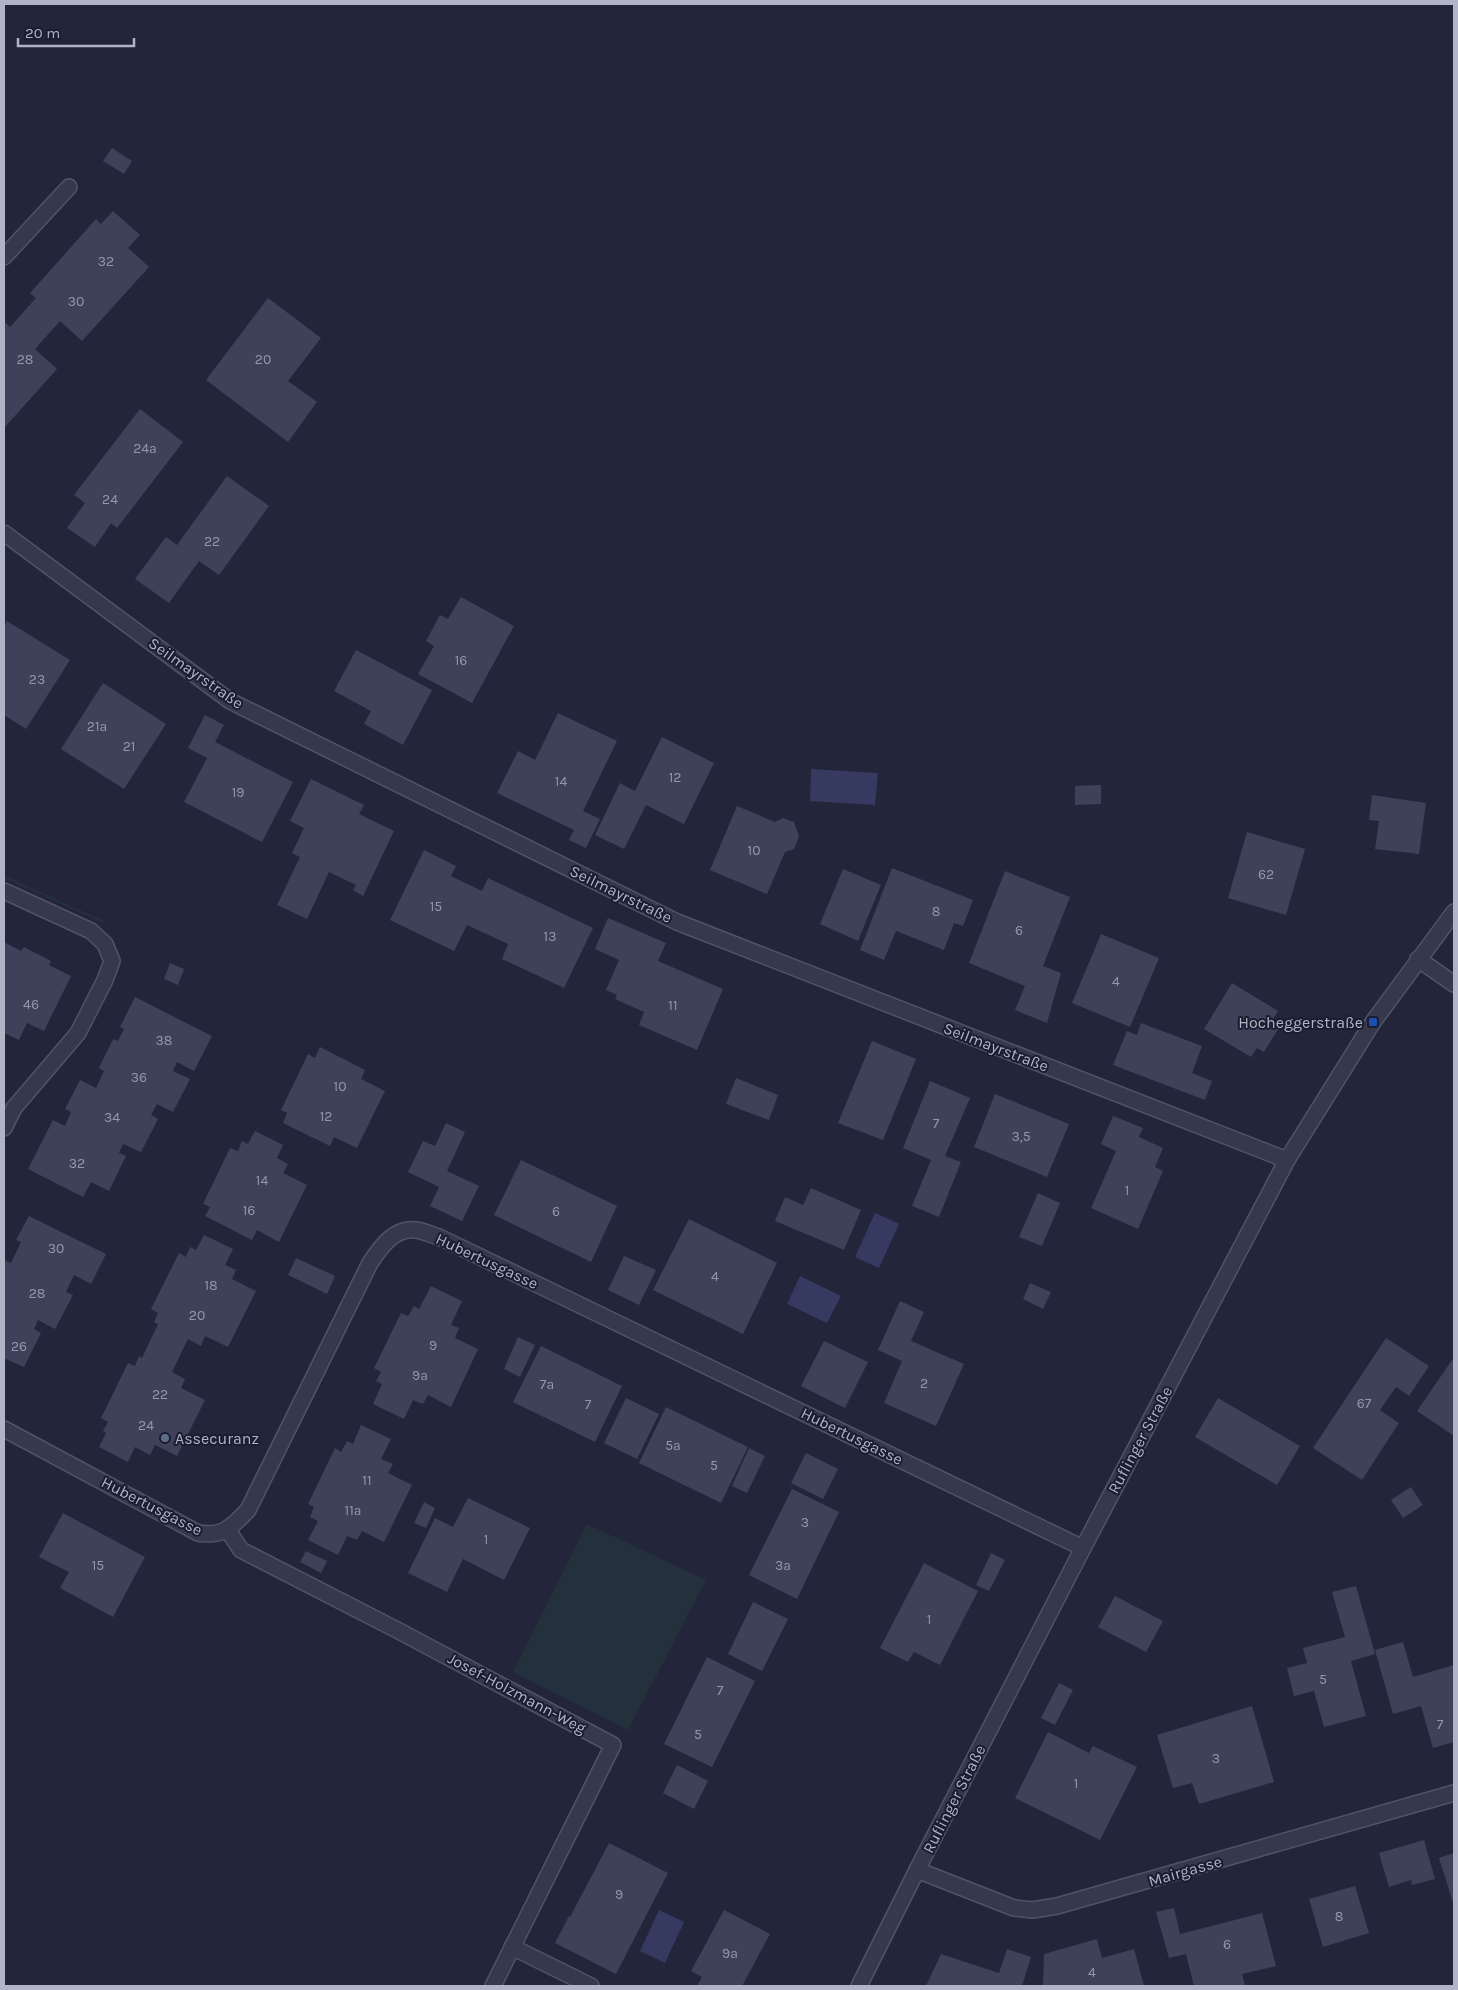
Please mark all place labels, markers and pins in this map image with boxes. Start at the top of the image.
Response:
place label: Hocheggerstraße [1238,1013,1363,1032]
marker: Hocheggerstraße [1367,1016,1379,1028]
place label: Assecuranz [175,1429,259,1448]
marker: Assecuranz [159,1432,171,1444]

